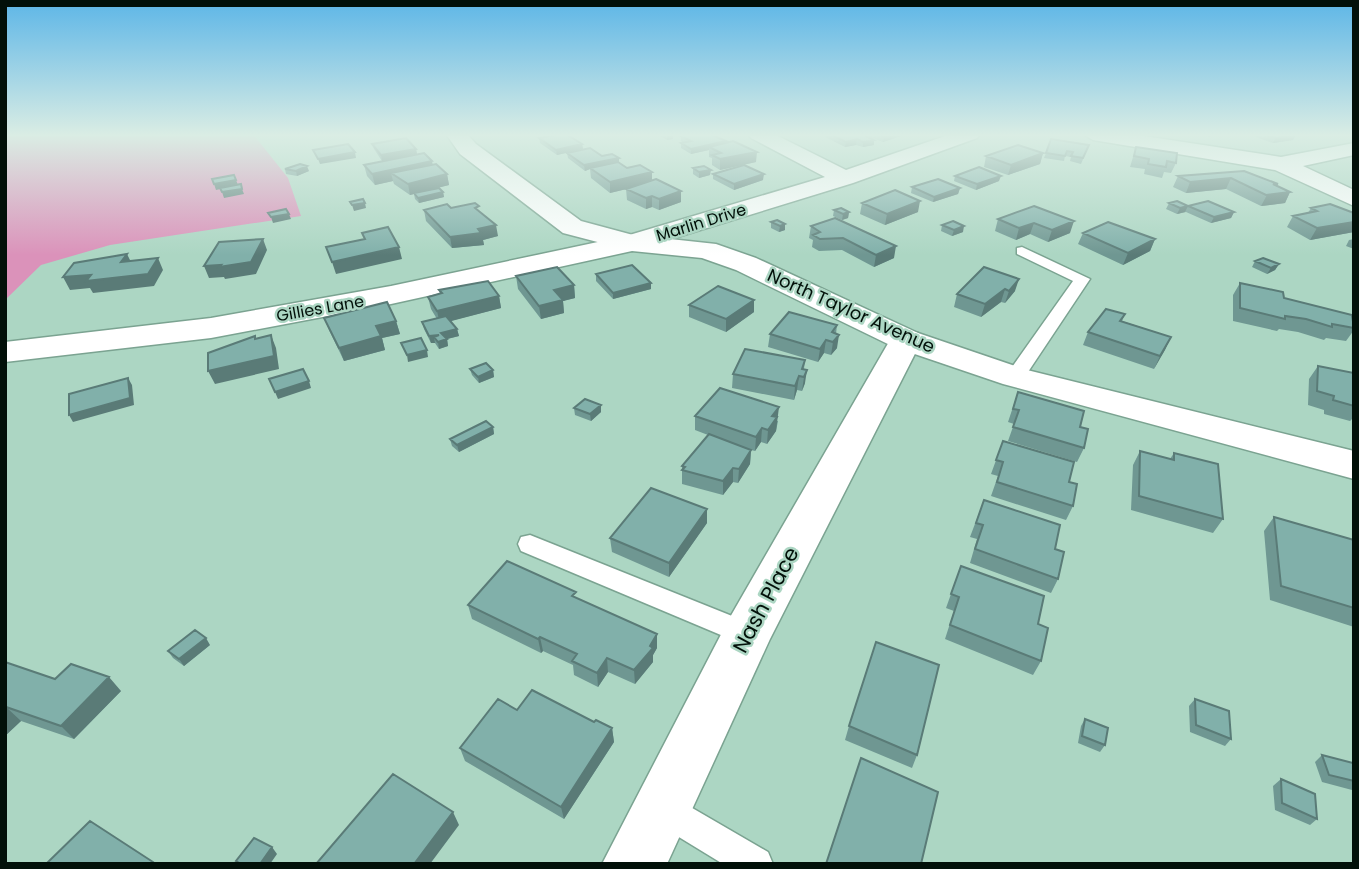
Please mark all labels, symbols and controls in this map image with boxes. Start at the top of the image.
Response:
street label: Marlin Drive [653,198,749,247]
street label: North Taylor Avenue [764,262,939,359]
street label: Gillies Lane [274,289,366,328]
street label: Nash Place [725,542,806,658]

